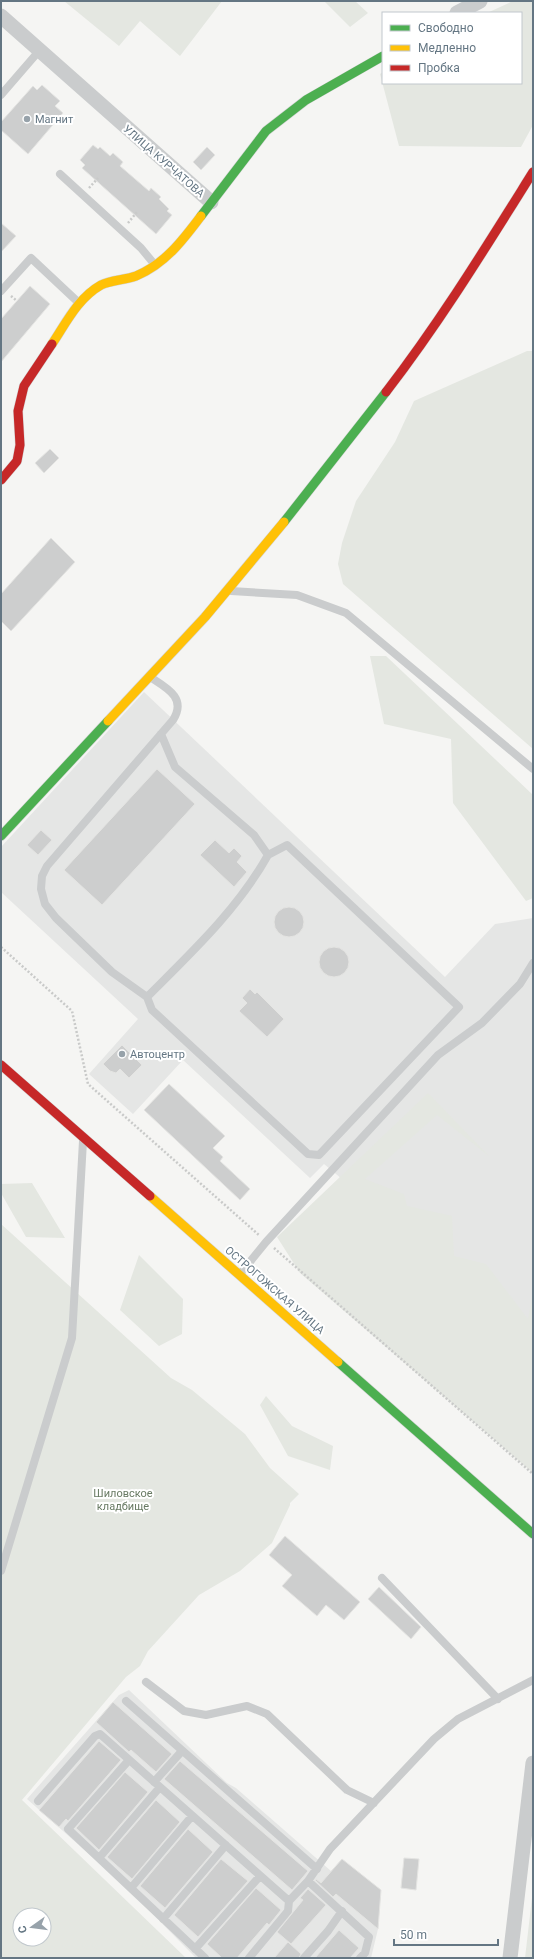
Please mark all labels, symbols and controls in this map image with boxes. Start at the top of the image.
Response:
legend [382,12,522,84]
text: Свободно [418,21,474,35]
text: Медленно [418,41,476,55]
text: Пробка [418,61,460,75]
place label: Магнит [35,113,74,126]
marker: Магнит [22,114,32,124]
street label: УЛИЦА КУРЧАТОВА [120,123,208,201]
place label: Автоцентр [130,1048,185,1061]
marker: Автоцентр [117,1049,127,1059]
street label: ОСТРОГОЖСКАЯ УЛИЦА [222,1244,328,1338]
park label: Шиловское кладбище [93,1487,153,1513]
north arrow [12,1907,52,1947]
scale bar [394,1921,498,1947]
text: С [16,1924,30,1934]
text: 50 m [400,1928,427,1942]

